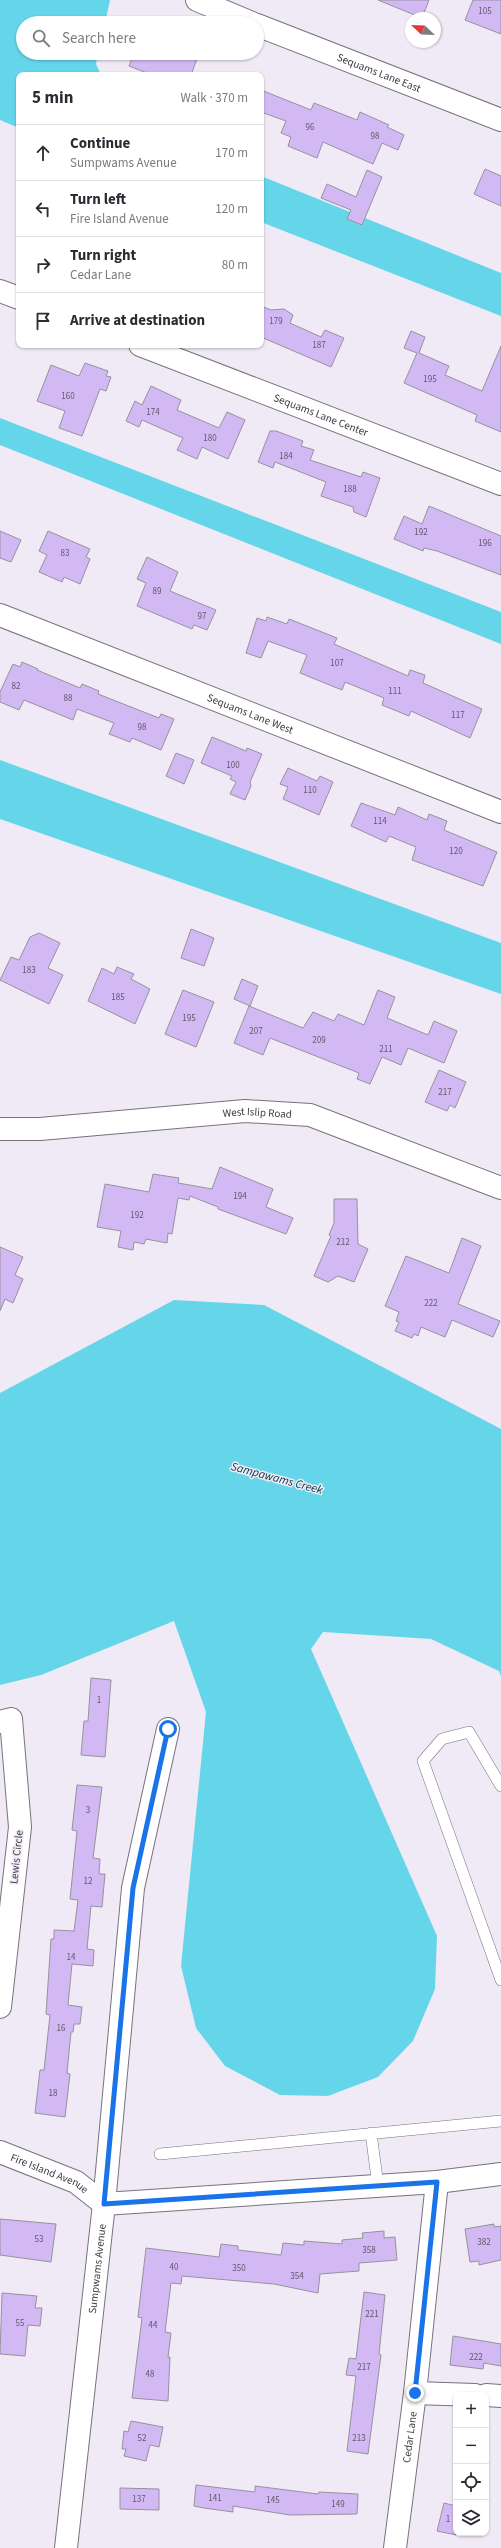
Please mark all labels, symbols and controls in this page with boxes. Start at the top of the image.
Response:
house number: 105 [478,5,492,18]
north arrow [405,12,441,48]
search box [16,16,264,60]
icon: search [30,27,52,49]
text: Search here [62,28,136,49]
street label: Sequams Lane East [335,50,423,96]
text: 5 min [32,86,73,110]
text: Walk · 370 m [180,89,248,107]
house number: 96 [306,121,315,134]
house number: 98 [371,130,380,143]
text: Continue [70,133,130,154]
icon: ahead [32,142,54,164]
text: 170 m [215,144,248,162]
text: Sumpwams Avenue [70,154,177,172]
text: Turn left [70,189,126,210]
icon: left [32,198,54,220]
text: 120 m [215,200,248,218]
text: Fire Island Avenue [70,210,169,228]
text: Turn right [70,245,136,266]
icon: right [32,254,54,276]
text: 80 m [222,256,248,274]
text: Cedar Lane [70,266,131,284]
icon: arrive [32,310,54,332]
text: Arrive at destination [70,310,205,331]
house number: 179 [269,315,283,328]
house number: 187 [312,339,326,352]
house number: 195 [423,373,437,386]
house number: 160 [61,390,75,403]
street label: Sequams Lane Center [271,390,370,440]
house number: 174 [146,406,160,419]
house number: 180 [203,432,217,445]
house number: 184 [279,450,293,463]
house number: 188 [343,483,357,496]
house number: 192 [414,526,428,539]
house number: 196 [478,537,492,550]
house number: 83 [61,547,70,560]
house number: 89 [153,585,162,598]
house number: 97 [198,610,207,623]
house number: 107 [330,657,344,670]
house number: 82 [12,680,21,693]
house number: 111 [388,685,402,698]
street label: Sequams Lane West [205,690,296,738]
house number: 88 [64,692,73,705]
house number: 117 [451,709,465,722]
house number: 98 [138,721,147,734]
house number: 100 [226,759,240,772]
house number: 110 [303,784,317,797]
house number: 114 [373,815,387,828]
house number: 120 [449,845,463,858]
house number: 183 [22,964,36,977]
house number: 185 [111,991,125,1004]
house number: 195 [182,1012,196,1025]
house number: 207 [249,1025,263,1038]
house number: 209 [312,1034,326,1047]
house number: 211 [379,1043,393,1056]
house number: 217 [438,1086,452,1099]
street label: West Islip Road [222,1104,292,1122]
house number: 194 [233,1190,247,1203]
house number: 192 [130,1209,144,1222]
house number: 212 [336,1236,350,1249]
house number: 222 [424,1297,438,1310]
water label: Sampawams Creek [229,1458,325,1499]
house number: 1 [97,1694,101,1707]
route start [159,1720,177,1738]
house number: 3 [86,1804,91,1817]
street label: Lewis Circle [6,1829,27,1885]
house number: 12 [84,1875,93,1888]
house number: 14 [67,1951,76,1964]
house number: 16 [57,2022,66,2035]
house number: 18 [49,2087,58,2100]
street label: Fire Island Avenue [8,2150,92,2197]
street label: Sumpwams Avenue [85,2223,110,2314]
house number: 53 [35,2233,44,2246]
house number: 382 [477,2236,491,2249]
house number: 358 [362,2244,376,2257]
house number: 40 [170,2261,179,2274]
house number: 350 [232,2262,246,2275]
house number: 354 [290,2270,304,2283]
house number: 221 [365,2308,379,2321]
house number: 55 [16,2317,25,2330]
house number: 44 [149,2319,158,2332]
house number: 222 [469,2351,483,2364]
house number: 217 [357,2361,371,2374]
house number: 48 [146,2368,155,2381]
route end [406,2384,424,2402]
map controls [453,2392,489,2536]
button: + [453,2392,489,2428]
street label: Cedar Lane [399,2410,421,2464]
button: − [453,2428,489,2464]
house number: 52 [138,2432,147,2445]
house number: 213 [352,2432,366,2445]
button: locate [453,2464,489,2500]
house number: 141 [208,2492,222,2505]
house number: 137 [132,2493,146,2506]
house number: 145 [266,2494,280,2507]
house number: 149 [331,2498,345,2511]
button: layers [453,2500,489,2536]
house number: 1 [446,2513,450,2526]

